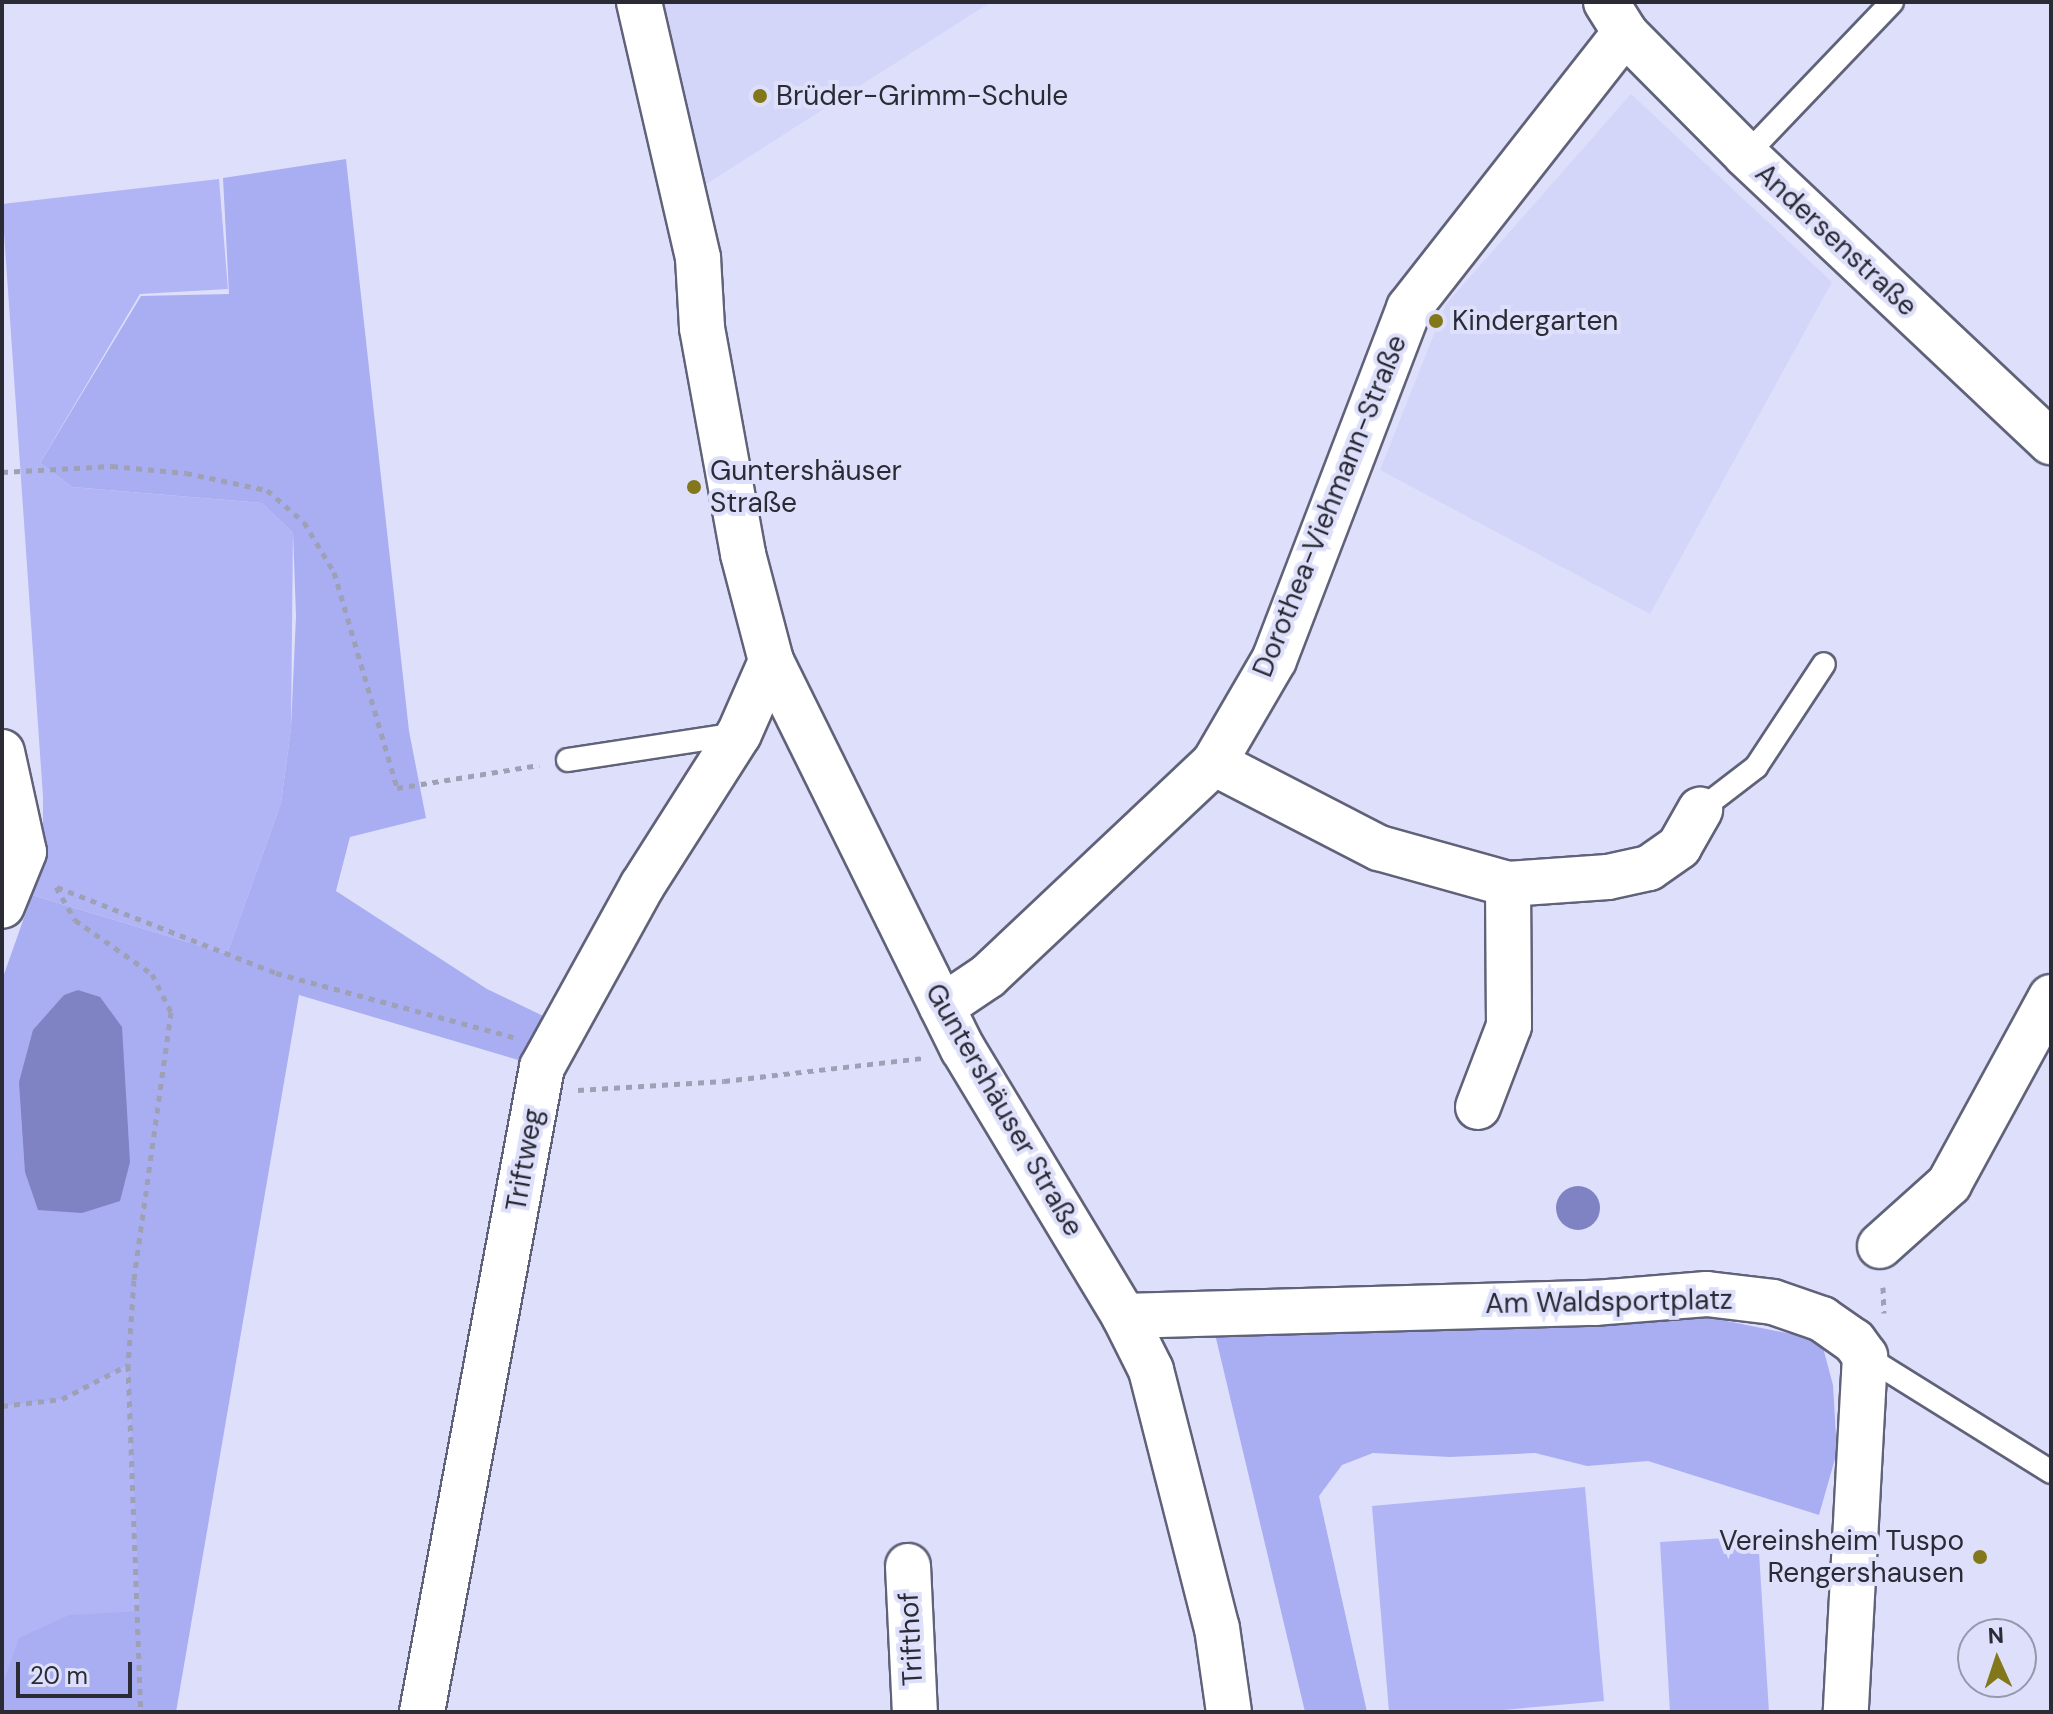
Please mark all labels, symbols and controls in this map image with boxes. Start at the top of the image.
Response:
place label: Brüder-Grimm-Schule [776,79,1068,113]
marker: Brüder-Grimm-Schule [751,87,769,105]
street label: Andersenstraße [1748,157,1924,323]
place label: Kindergarten [1452,304,1618,338]
marker: Kindergarten [1427,312,1445,330]
street label: Dorothea-Viehmann-Straße [1246,330,1414,682]
place label: Guntershäuser Straße [710,454,902,520]
marker: Guntershäuser Straße [685,478,703,496]
street label: Guntershäuser Straße [918,978,1090,1242]
street label: Triftweg [499,1106,551,1214]
street label: Am Waldsportplatz [1485,1283,1733,1321]
place label: Vereinsheim Tuspo Rengershausen [1719,1524,1964,1590]
marker: Vereinsheim Tuspo Rengershausen [1971,1548,1989,1566]
street label: Trifthof [892,1591,930,1687]
north arrow [1957,1618,2037,1698]
text: N [1987,1621,2005,1650]
scale bar [20,1646,136,1696]
text: 20 m [30,1660,88,1691]

